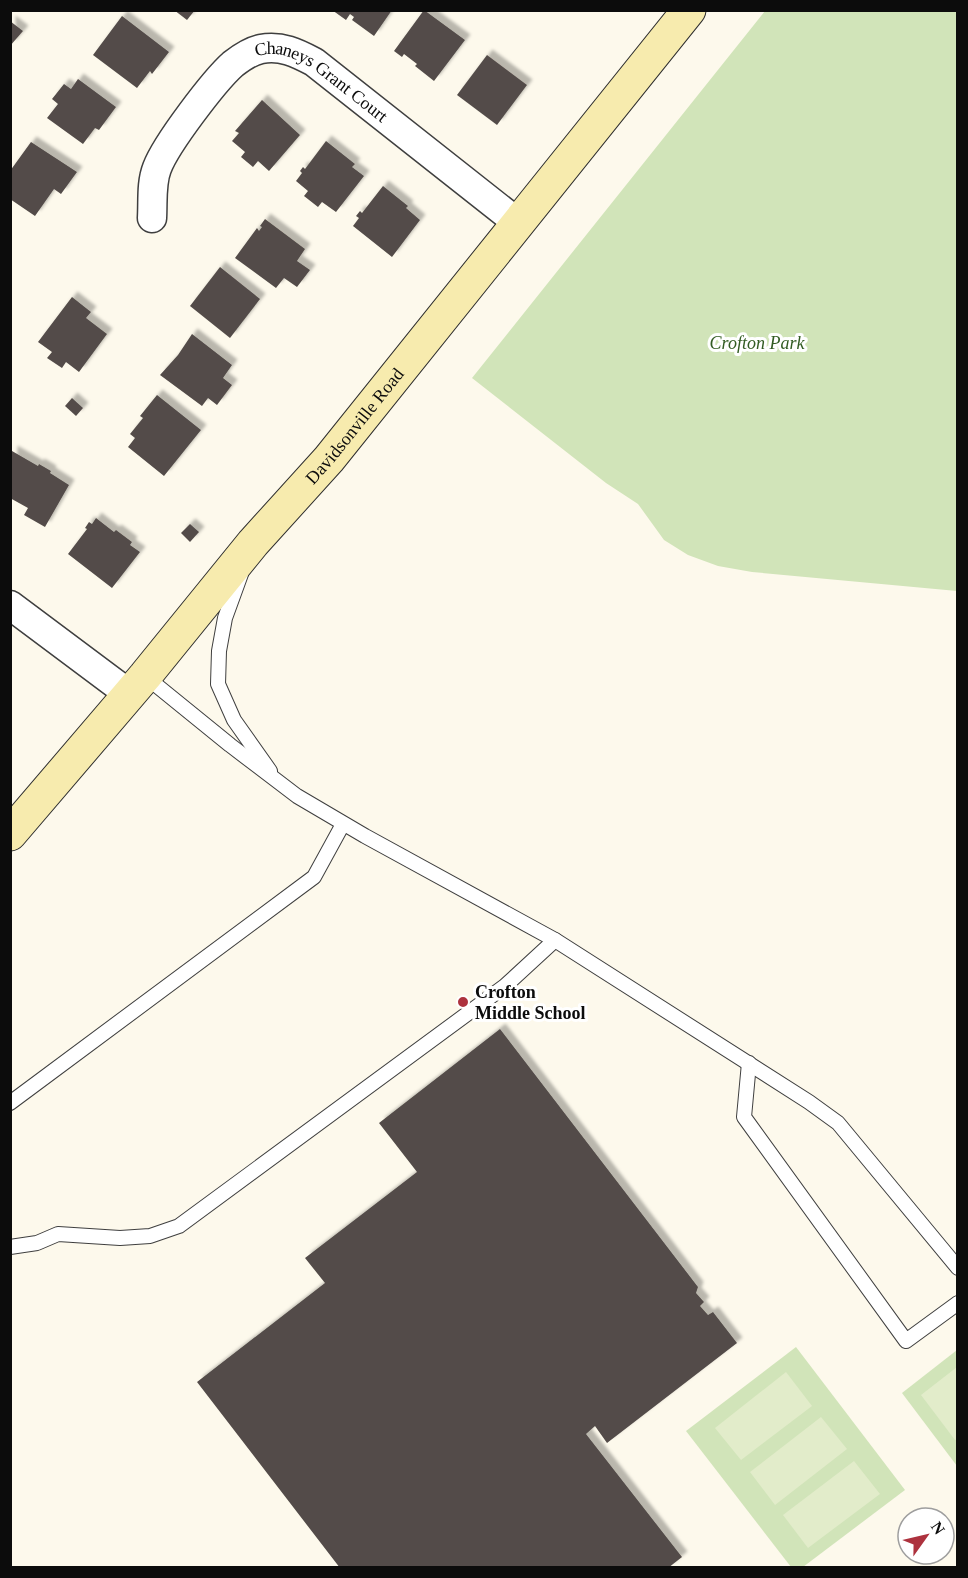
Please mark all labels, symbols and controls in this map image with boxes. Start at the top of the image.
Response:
street label: Chaneys Grant Court [253,38,392,126]
park label: Crofton Park [710,333,805,353]
street label: Davidsonville Road [301,364,408,488]
place label: Crofton Middle School [475,982,586,1023]
marker: Crofton Middle School [456,995,470,1009]
north arrow [896,1506,956,1566]
text: N [928,1518,949,1538]

